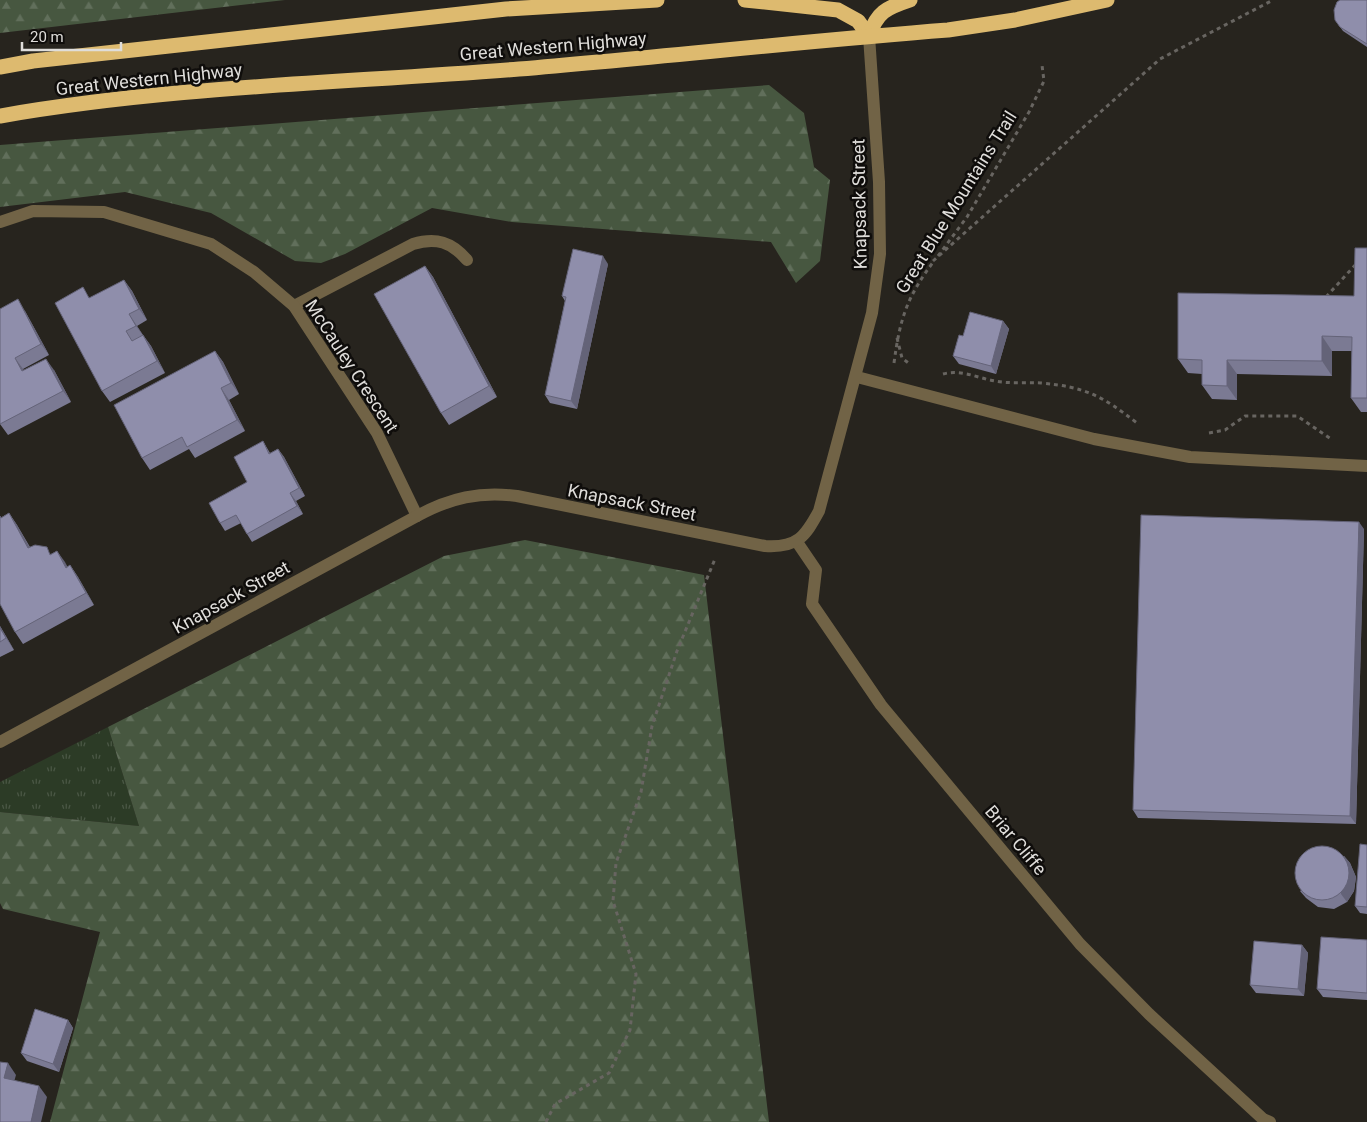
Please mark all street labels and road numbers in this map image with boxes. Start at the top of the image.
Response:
street label: Great Western Highway [459,27,648,65]
street label: Great Western Highway [55,59,244,99]
street label: Great Blue Mountains Trail [891,107,1021,297]
street label: Knapsack Street [847,138,871,269]
street label: McCauley Crescent [301,295,403,437]
street label: Knapsack Street [566,479,698,525]
street label: Knapsack Street [169,556,293,638]
street label: Briar Cliffe [981,801,1051,879]

